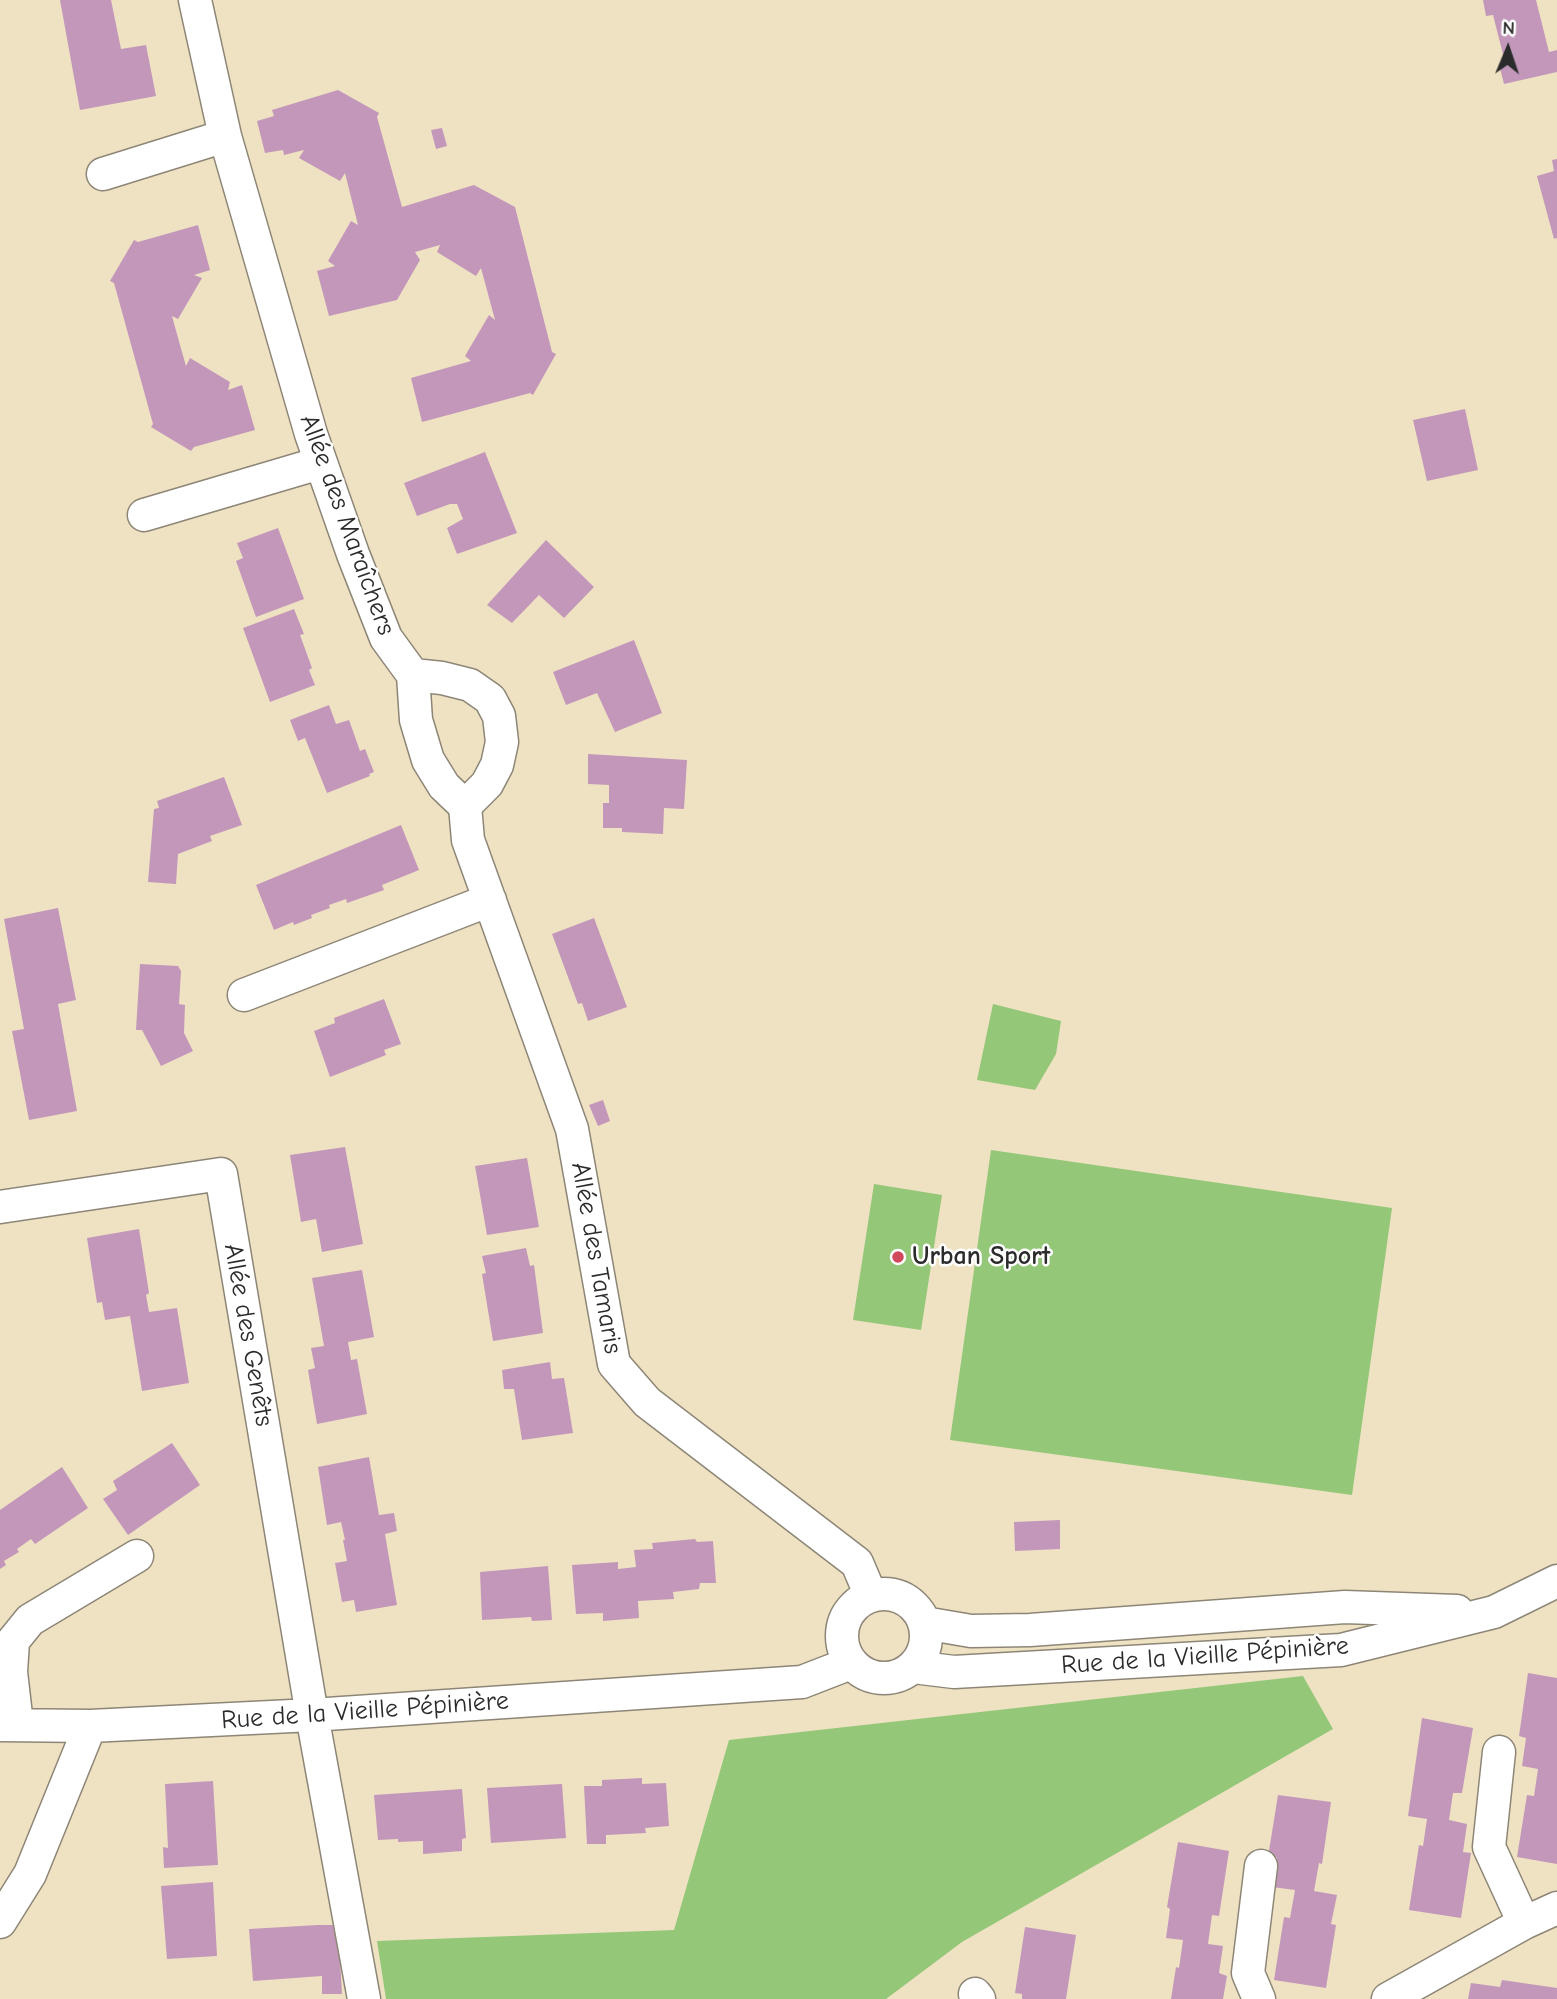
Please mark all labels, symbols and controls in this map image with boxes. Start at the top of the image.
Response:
north arrow [1473,14,1543,84]
text: N [1502,17,1515,39]
street label: Allée des Maraîchers [293,410,401,640]
street label: Allée des Tamaris [564,1160,628,1356]
street label: Allée des Genêts [217,1241,279,1429]
place label: Urban Sport [912,1241,1050,1273]
marker: Urban Sport [890,1249,906,1265]
street label: Rue de la Vieille Pépinière [1060,1630,1350,1682]
street label: Rue de la Vieille Pépinière [220,1685,510,1737]

